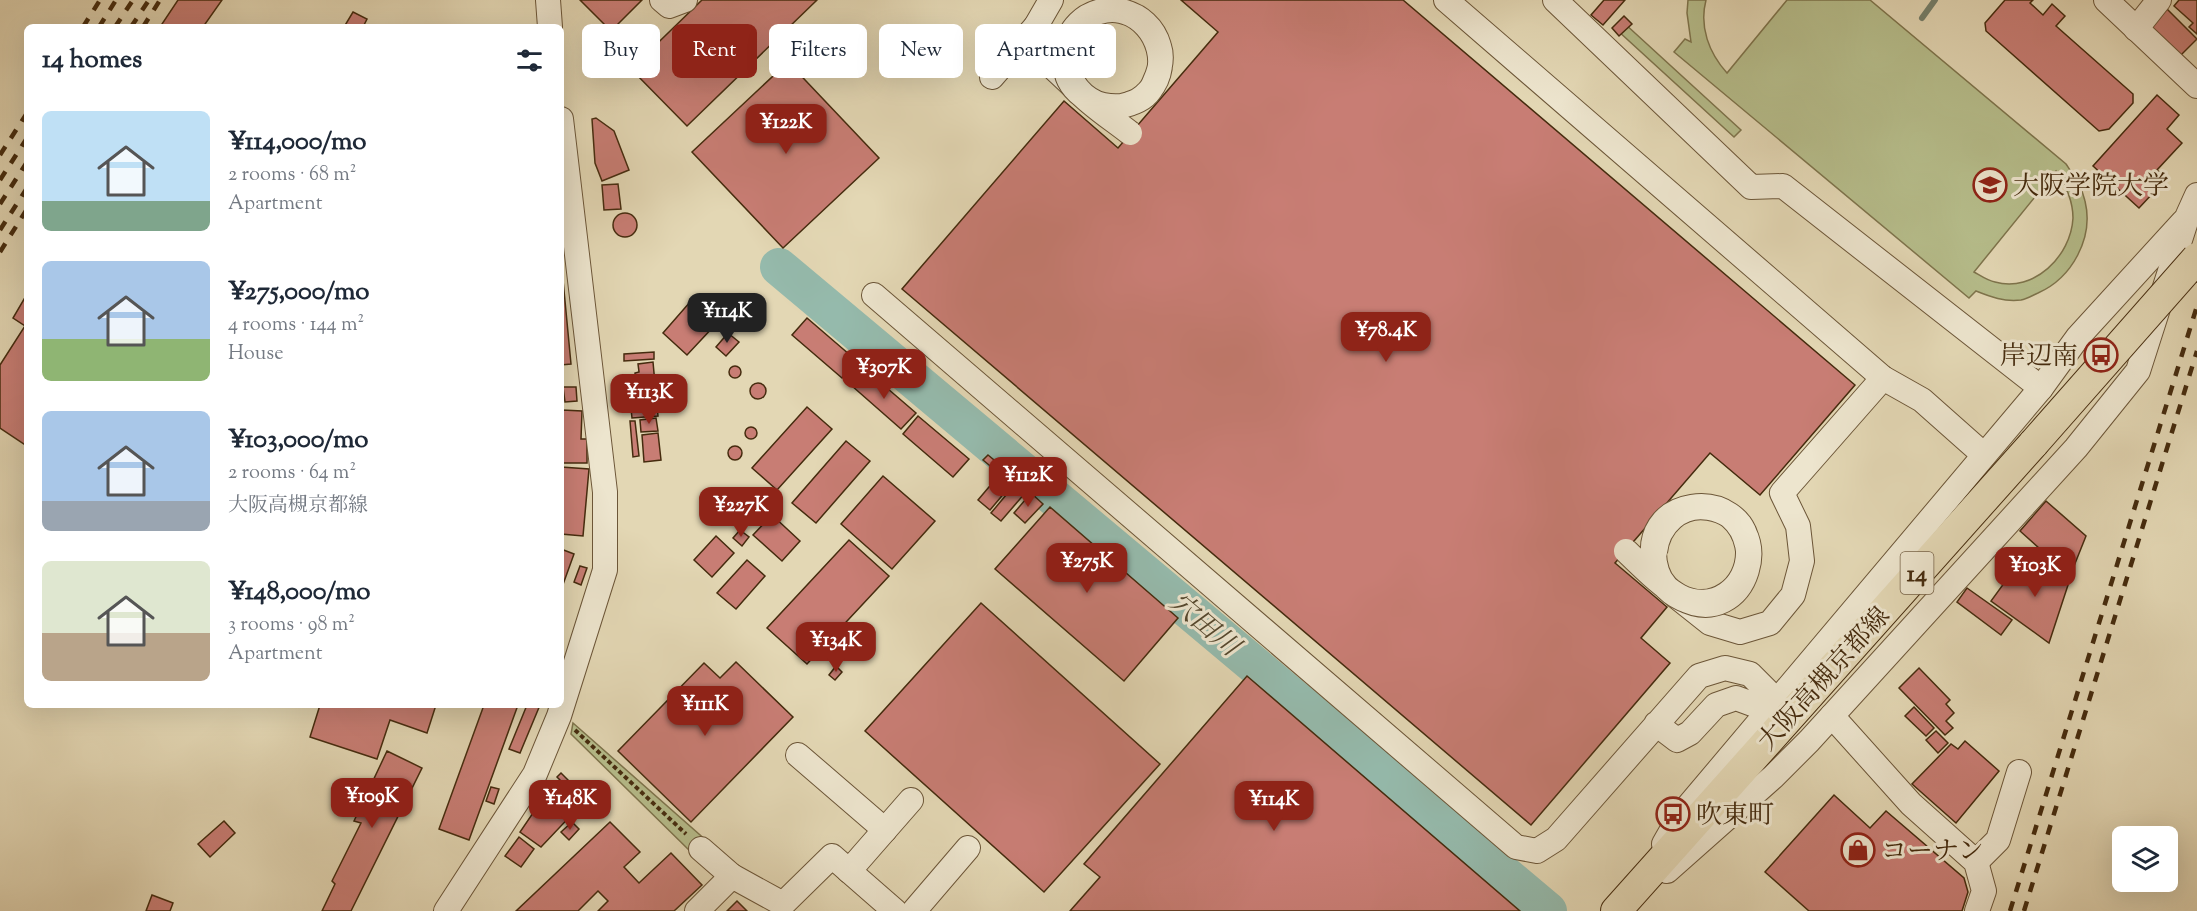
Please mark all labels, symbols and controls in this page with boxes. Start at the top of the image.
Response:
chip: Buy [582,24,660,78]
chip: Rent [672,24,757,78]
chip: Filters [769,24,867,78]
chip: New [879,24,963,78]
chip: Apartment [975,24,1116,78]
text: 14 homes [42,42,142,79]
icon: filters [513,44,546,77]
pin: ¥122K [744,104,828,155]
text: ¥122K [760,109,812,138]
text: ¥114,000/mo [228,124,367,161]
icon: home [90,135,162,207]
text: 2 rooms · 68 m² [228,161,356,190]
school or university icon: 大阪学院大学 [1972,167,2008,203]
place label: 大阪学院大学 [2013,169,2169,206]
text: Apartment [228,190,323,219]
text: ¥275,000/mo [228,274,370,311]
icon: home [90,285,162,357]
pin: ¥114K [685,293,769,344]
text: ¥114K [701,298,753,327]
text: 4 rooms · 144 m² [228,311,364,340]
pin: ¥78.4K [1337,312,1435,363]
text: ¥78.4K [1355,317,1417,346]
bus stop icon: 岸辺南 [2083,337,2119,373]
place label: 岸辺南 [2000,339,2078,376]
text: House [228,340,283,369]
pin: ¥307K [842,349,926,400]
text: ¥307K [856,354,912,383]
pin: ¥113K [607,374,691,425]
text: ¥113K [624,379,674,408]
text: ¥103,000/mo [228,422,369,459]
icon: home [90,435,162,507]
pin: ¥112K [986,457,1070,508]
text: 2 rooms · 64 m² [228,459,356,488]
text: ¥112K [1003,462,1053,491]
pin: ¥227K [699,487,783,538]
text: 大阪高槻京都線 [228,492,368,521]
text: ¥227K [713,492,769,521]
pin: ¥275K [1045,543,1129,594]
pin: ¥103K [1993,547,2077,598]
text: ¥275K [1060,548,1114,577]
road number: 14 [1900,552,1934,594]
text: ¥103K [2009,552,2061,581]
text: ¥148,000/mo [228,574,370,611]
icon: home [90,585,162,657]
water label: 穴田川 [1160,585,1249,669]
street label: 大阪高槻京都線 [1750,600,1900,760]
text: 3 rooms · 98 m² [228,611,355,640]
pin: ¥134K [794,622,878,673]
text: ¥134K [810,627,862,656]
text: Apartment [228,640,323,669]
pin: ¥111K [663,686,747,737]
text: ¥111K [681,691,729,720]
pin: ¥109K [330,778,414,829]
pin: ¥148K [528,780,612,831]
pin: ¥114K [1232,781,1316,832]
text: ¥109K [345,783,399,812]
text: ¥148K [543,785,597,814]
text: ¥114K [1248,786,1300,815]
bus stop icon: 吹東町 [1655,796,1691,832]
place label: 吹東町 [1696,798,1774,835]
map controls [2112,826,2178,892]
button: layers [2112,826,2178,892]
shop icon: コーナン [1840,832,1876,868]
place label: コーナン [1881,834,1984,871]

